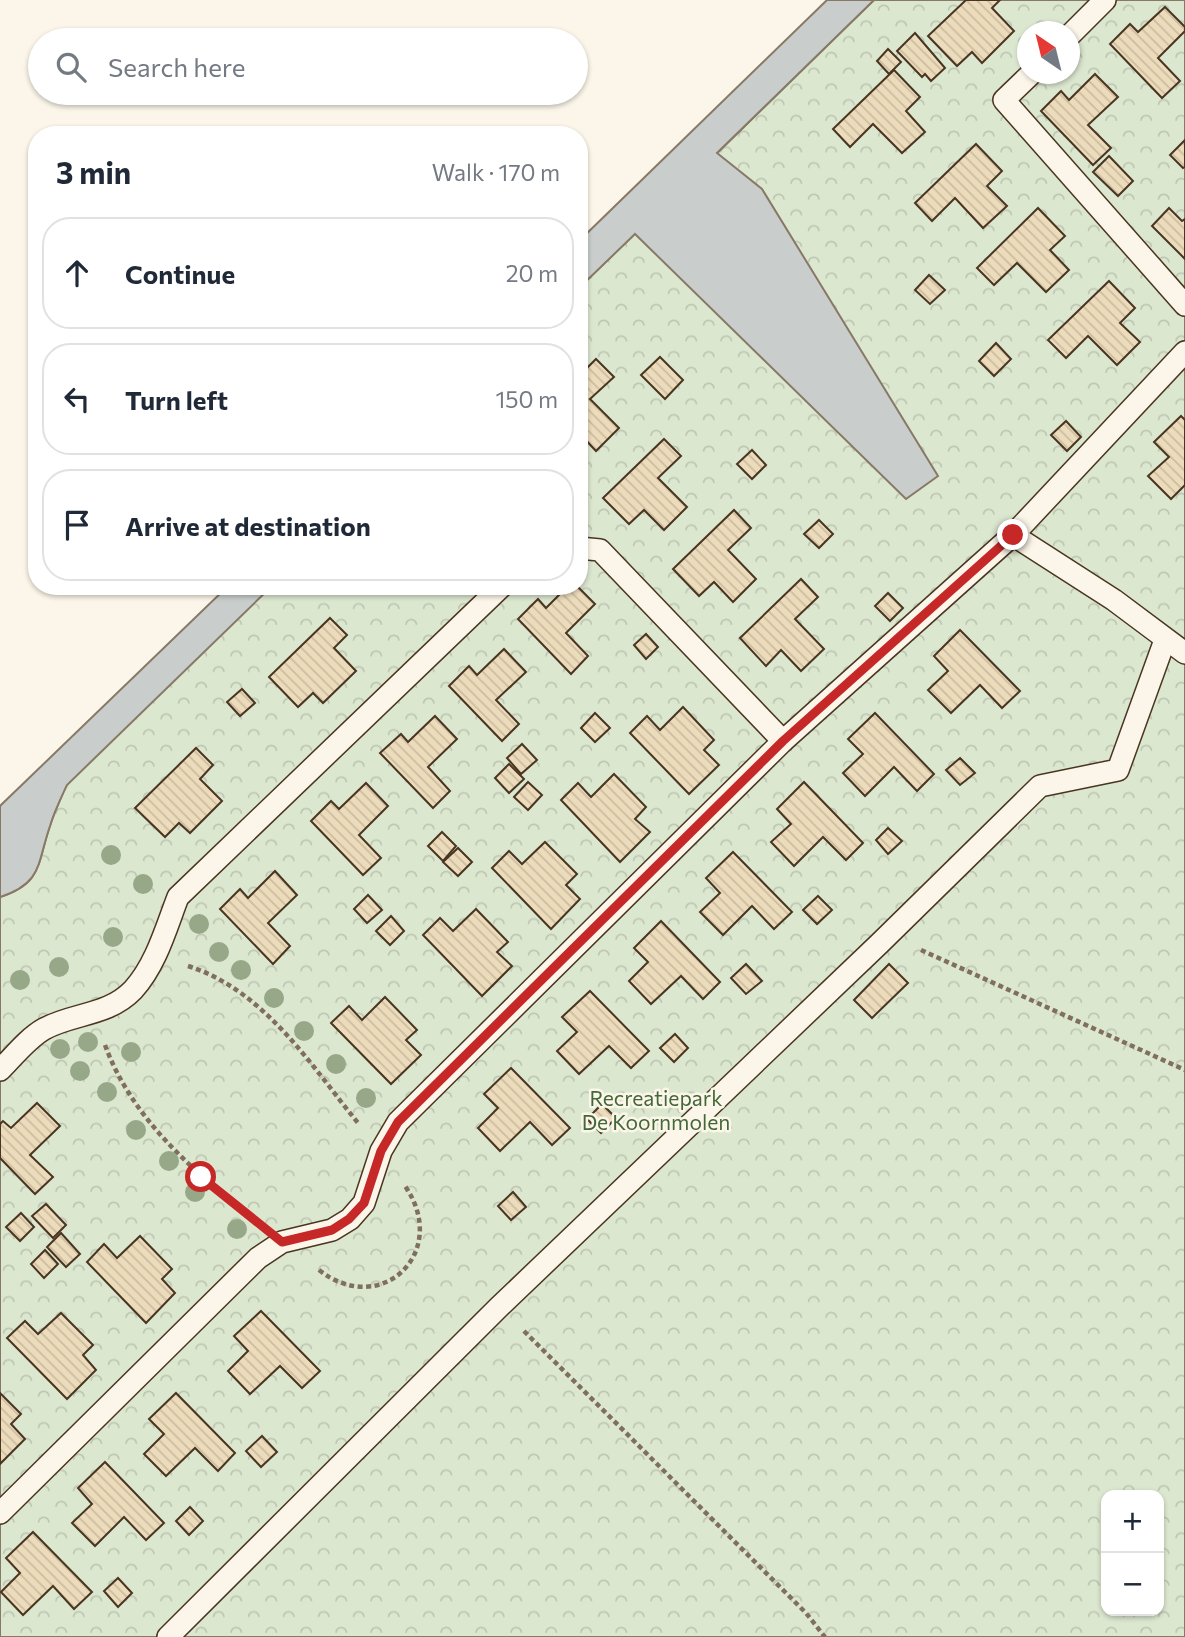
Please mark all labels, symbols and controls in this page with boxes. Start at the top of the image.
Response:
north arrow [1017,21,1080,84]
search box [28,28,588,105]
icon: search [52,48,90,86]
text: Search here [108,51,246,82]
text: 3 min [56,153,131,190]
text: Walk · 170 m [432,158,560,186]
icon: ahead [58,254,96,292]
text: Continue [125,258,235,289]
text: 20 m [506,259,558,287]
icon: left [58,380,96,418]
text: Turn left [125,384,228,415]
text: 150 m [495,385,558,413]
icon: arrive [58,506,96,544]
text: Arrive at destination [125,510,371,541]
route end [997,519,1028,550]
park label: Recreatiepark De Koornmolen [582,1085,730,1134]
route start [185,1161,216,1192]
map controls [1101,1490,1164,1616]
button: + [1101,1490,1164,1553]
button: − [1101,1553,1164,1616]

